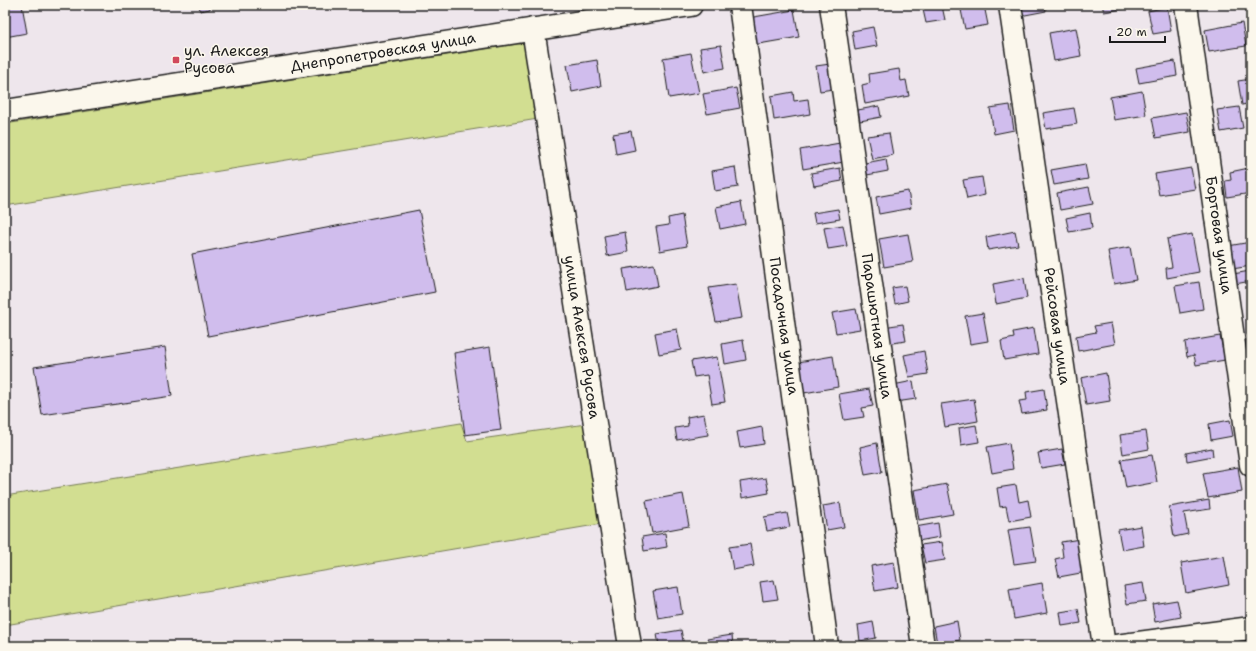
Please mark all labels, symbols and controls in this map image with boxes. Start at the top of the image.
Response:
scale bar [1110,18,1165,44]
text: 20 m [1116,24,1147,40]
street label: Днепропетровская улица [289,27,478,77]
place label: ул. Алексея Русова [184,41,269,78]
marker: ул. Алексея Русова [171,55,181,65]
street label: Бортовая улица [1201,175,1237,296]
street label: Парашютная улица [857,252,897,401]
street label: улица Алексея Русова [559,254,605,421]
street label: Посадочная улица [764,256,804,397]
street label: Рейсовая улица [1039,266,1075,387]

